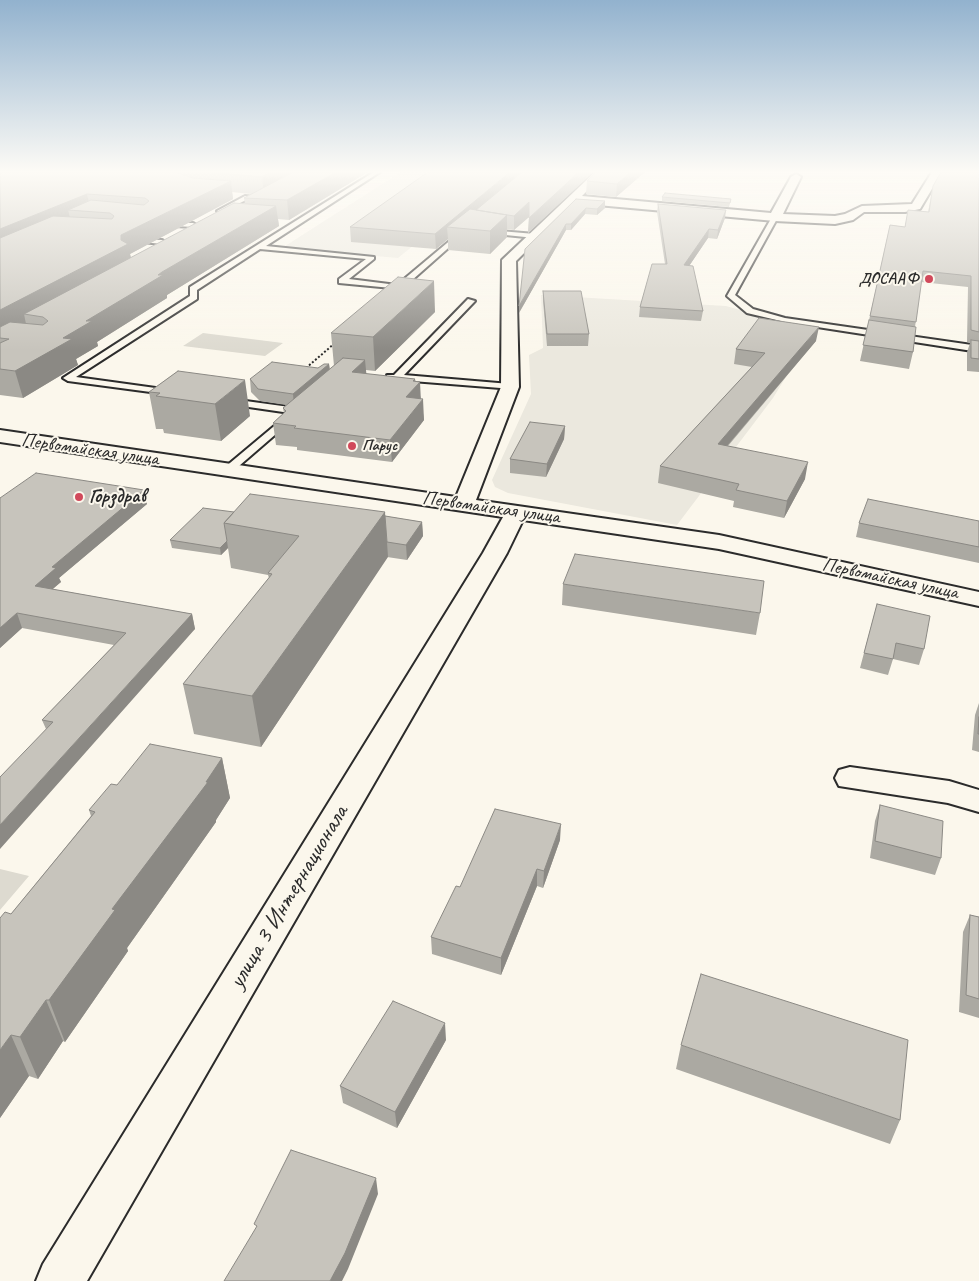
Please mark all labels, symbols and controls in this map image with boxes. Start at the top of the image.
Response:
place label: ДОСААФ [859,269,919,289]
marker: ДОСААФ [923,273,935,285]
street label: Первомайская улица [20,428,160,472]
place label: Парус [362,436,397,456]
marker: Парус [346,440,358,452]
place label: Горздрав [89,485,146,509]
street label: Первомайская улица [421,486,561,530]
marker: Горздрав [73,491,85,503]
street label: Первомайская улица [820,553,960,605]
street label: улица 3 Интернационала [223,800,355,994]

